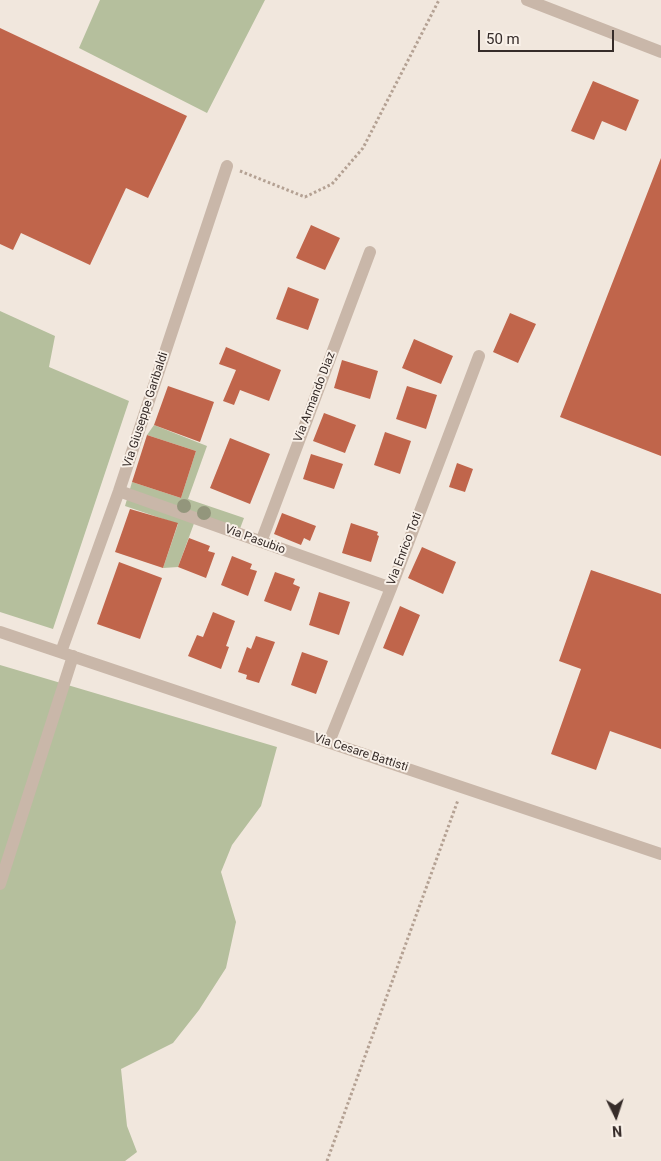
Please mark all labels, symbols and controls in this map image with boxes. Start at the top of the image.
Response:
scale bar [481,20,617,52]
text: 50 m [486,30,520,48]
street label: Via Giuseppe Garibaldi [121,350,171,470]
street label: Via Armando Diaz [291,350,339,444]
street label: Via Enrico Toti [385,511,425,587]
street label: Via Pasubio [223,522,287,558]
street label: Via Cesare Battisti [312,731,410,775]
north arrow [591,1091,641,1141]
text: N [612,1123,623,1139]

